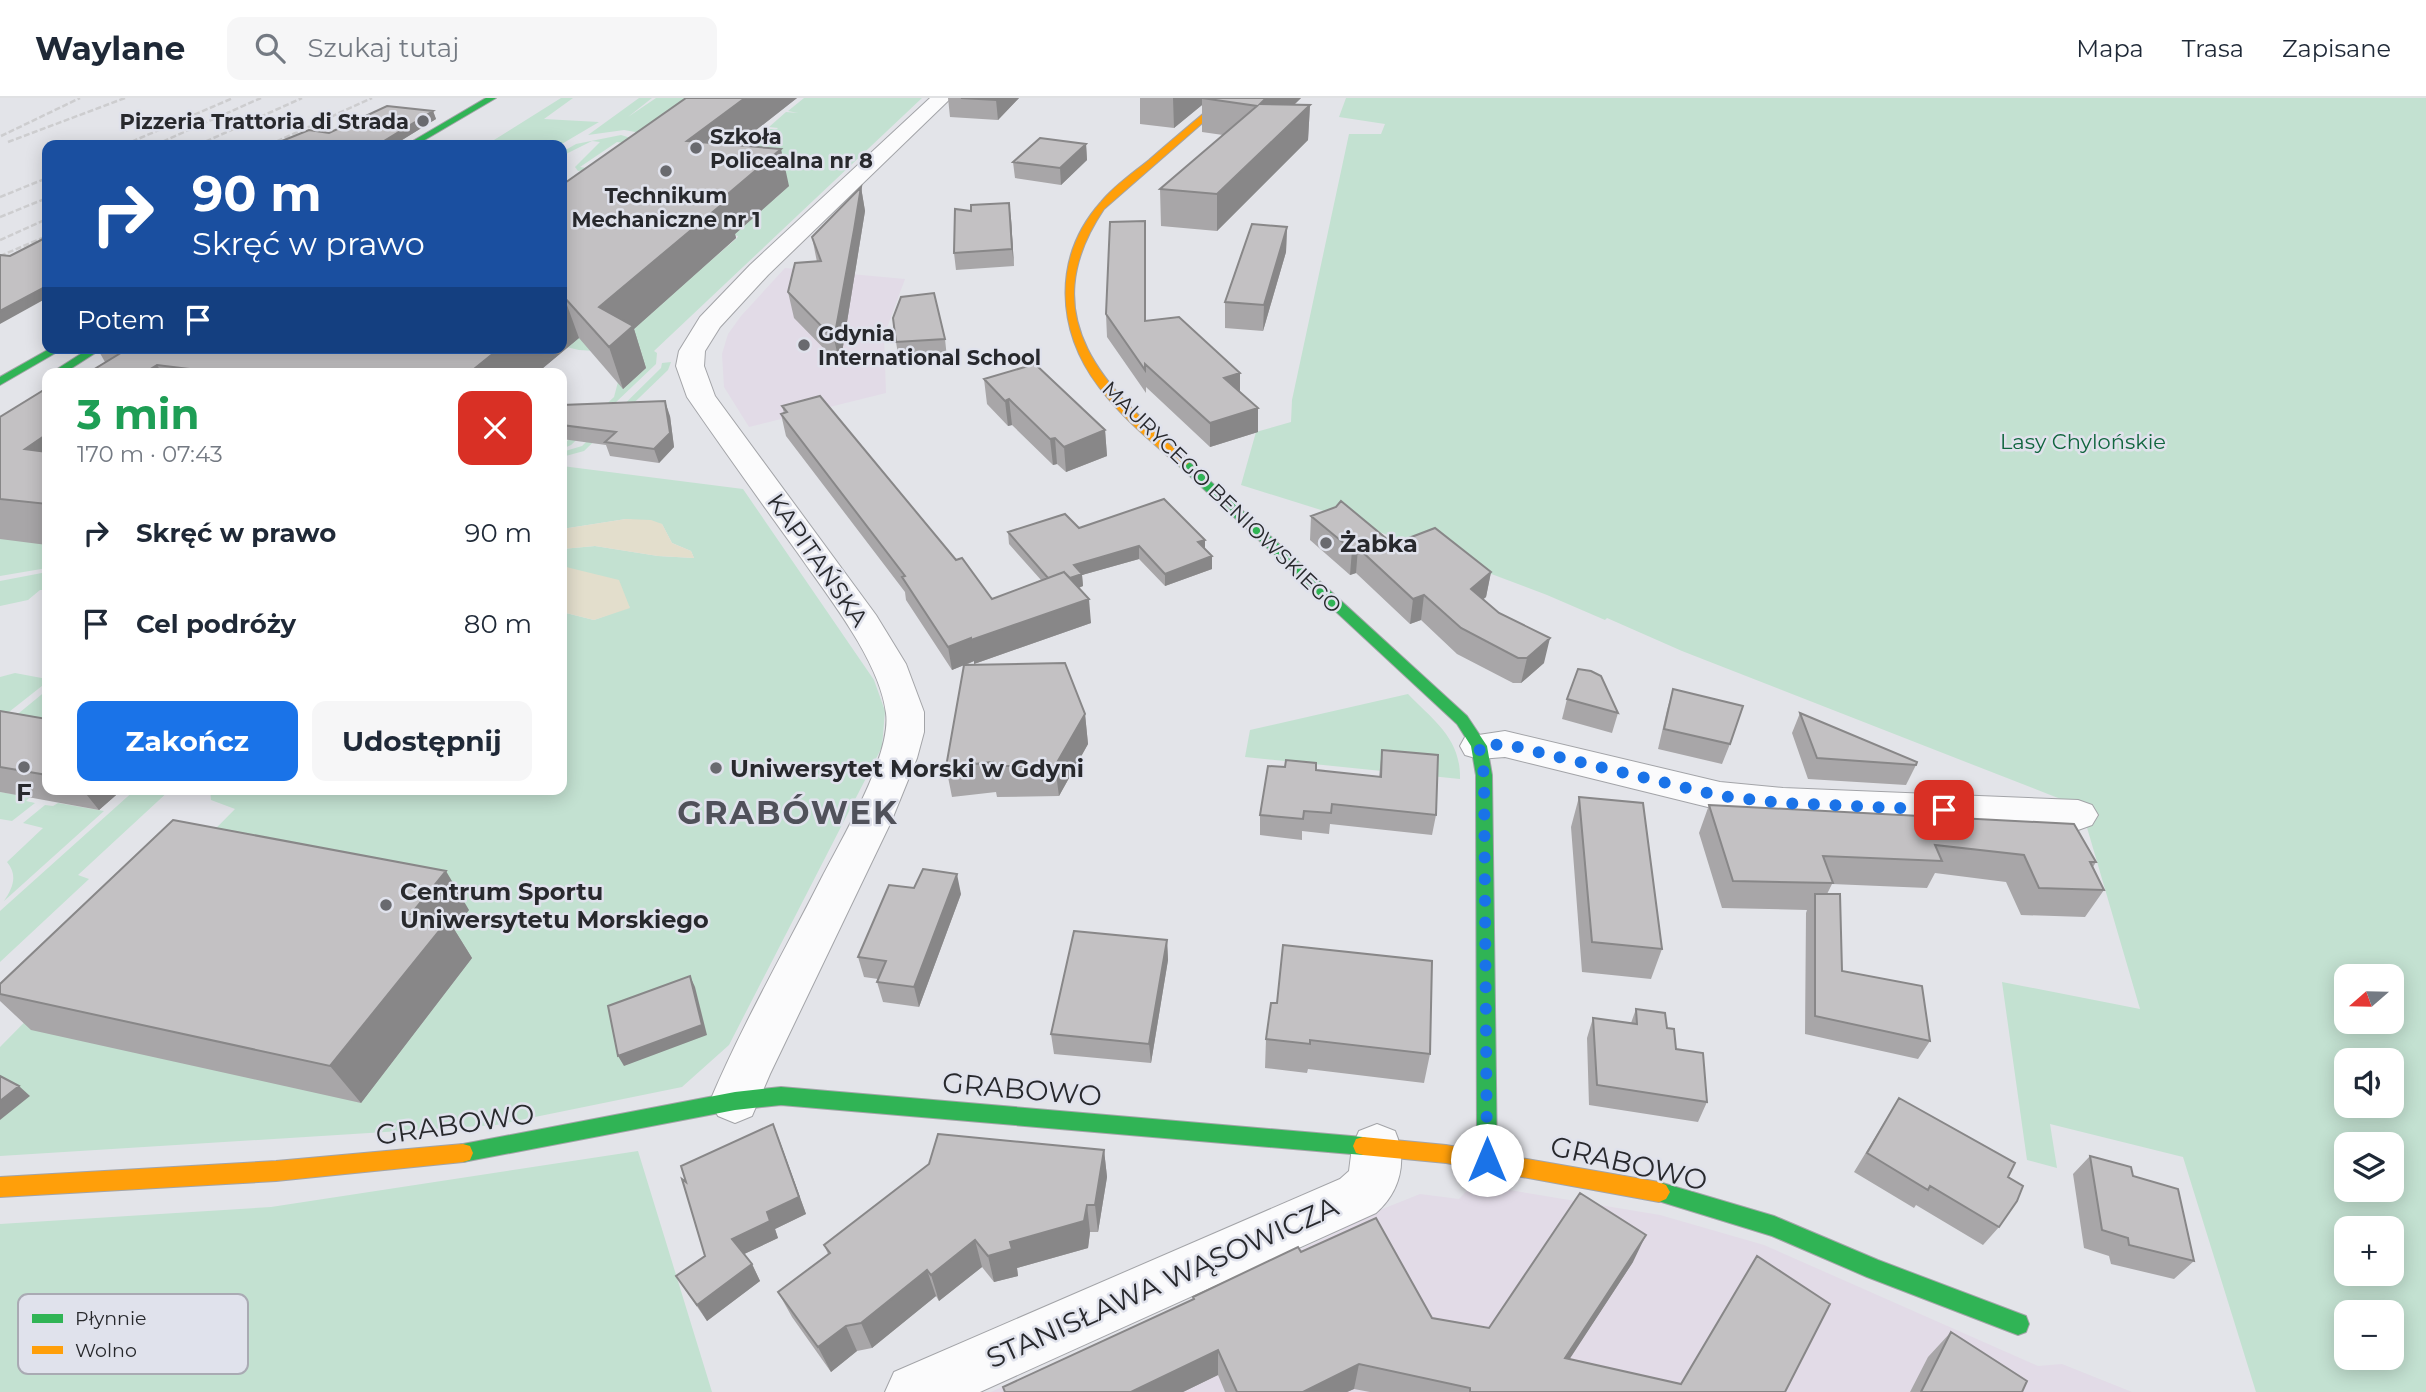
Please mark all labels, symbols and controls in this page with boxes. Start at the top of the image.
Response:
search box [227,17,717,80]
text: Waylane [35,28,185,68]
icon: search [251,29,289,67]
text: Szukaj tutaj [307,32,459,64]
text: Mapa [2076,34,2144,63]
text: Trasa [2182,34,2244,63]
text: Zapisane [2282,34,2391,63]
place label: Pizzeria Trattoria di Strada [120,109,409,134]
marker: Pizzeria Trattoria di Strada [415,113,431,129]
place label: Szkoła Policealna nr 8 [710,124,873,173]
marker: Szkoła Policealna nr 8 [688,140,704,156]
marker: Technikum Mechaniczne nr 1 [658,163,674,179]
text: 90 m [192,164,322,223]
icon: right [77,168,168,259]
place label: Technikum Mechaniczne nr 1 [571,183,761,232]
text: Skręć w prawo [192,224,425,263]
icon: arrive [179,301,217,339]
text: Potem [77,304,165,336]
place label: Gdynia International School [818,321,1041,370]
marker: Gdynia International School [796,337,812,353]
street label: MAURYCEGO BENIOWSKIEGO [1097,376,1347,618]
text: 3 min [77,388,199,440]
button: close [458,391,532,465]
park label: Lasy Chylońskie [2000,429,2166,454]
text: 170 m · 07:43 [77,440,223,468]
street label: KAPITAŃSKA [761,488,875,633]
icon: right [77,514,115,552]
text: Skręć w prawo [136,517,336,549]
text: 90 m [465,517,532,549]
place label: Żabka [1340,529,1418,558]
marker: Żabka [1318,535,1334,551]
icon: arrive [77,605,115,643]
text: Cel podróży [136,608,296,640]
text: 80 m [464,608,532,640]
button: Zakończ [77,701,298,781]
button: Udostępnij [312,701,532,781]
place label: Uniwersytet Morski w Gdyni [730,754,1084,783]
marker: F [16,759,32,775]
marker: Uniwersytet Morski w Gdyni [708,760,724,776]
place label: F [16,778,32,807]
pin [1914,780,1974,840]
icon: arrive [1925,791,1963,829]
district label: GRABÓWEK [677,793,899,832]
place label: Centrum Sportu Uniwersytetu Morskiego [400,877,709,934]
marker: Centrum Sportu Uniwersytetu Morskiego [378,897,394,913]
north arrow [2334,964,2404,1034]
map controls [2334,964,2404,1370]
button: sound [2334,1048,2404,1118]
street label: GRABOWO [941,1065,1103,1113]
street label: GRABOWO [373,1096,537,1152]
position arrow [1450,1123,1524,1197]
street label: GRABOWO [1547,1128,1711,1198]
button: layers [2334,1132,2404,1202]
street label: STANISŁAWA WĄSOWICZA [981,1189,1344,1375]
button: + [2334,1216,2404,1286]
legend [18,1294,248,1374]
button: − [2334,1300,2404,1370]
text: Płynnie [75,1307,146,1330]
text: Wolno [75,1339,137,1362]

